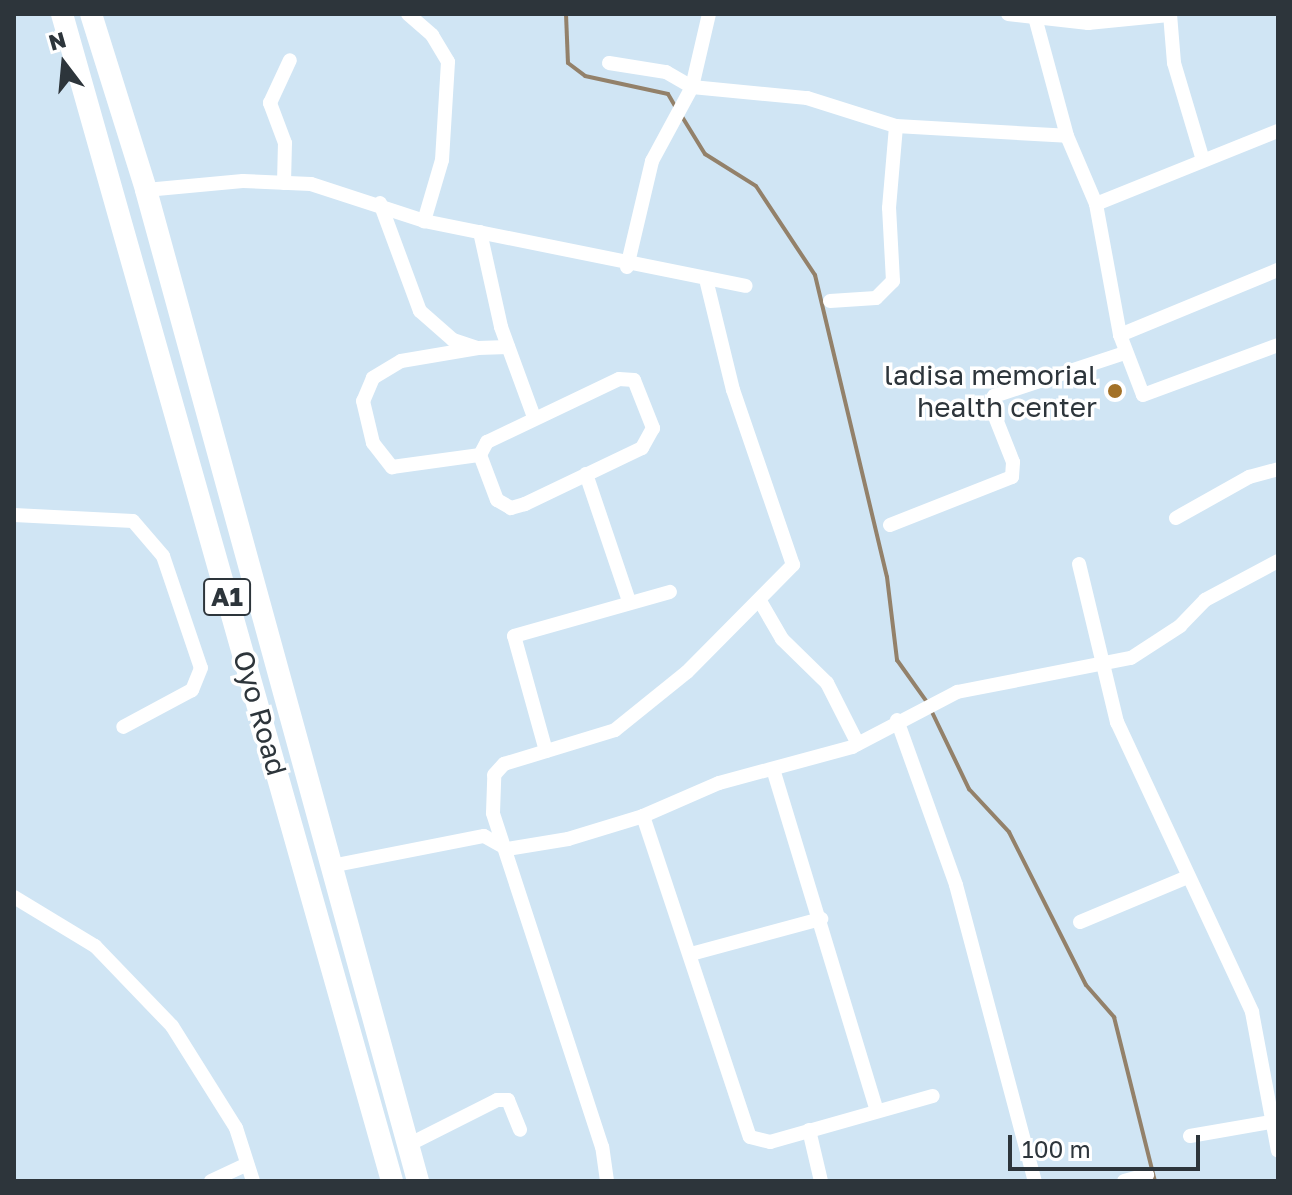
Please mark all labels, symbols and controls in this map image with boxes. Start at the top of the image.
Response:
north arrow [24,24,104,104]
text: N [45,25,69,56]
place label: ladisa memorial health center [884,358,1097,424]
marker: ladisa memorial health center [1104,380,1126,402]
road number: A1 [203,575,251,619]
street label: Oyo Road [226,647,294,779]
scale bar [1012,1119,1204,1169]
text: 100 m [1022,1134,1091,1163]

